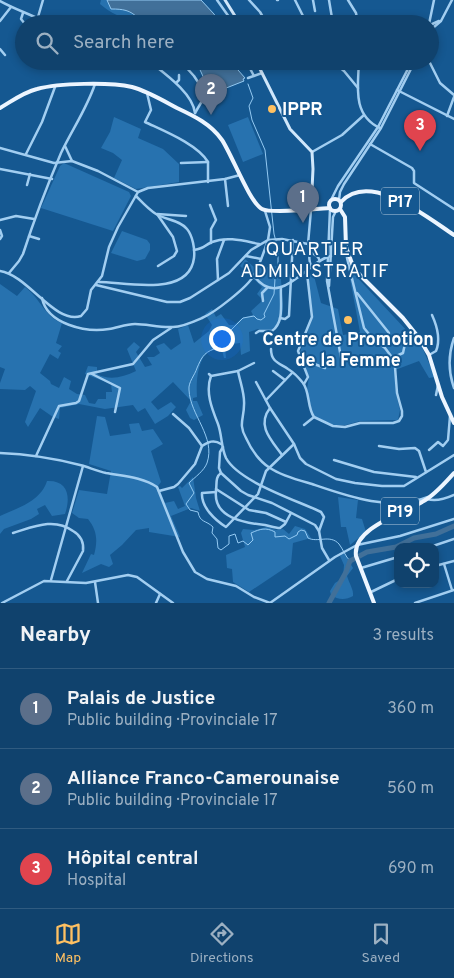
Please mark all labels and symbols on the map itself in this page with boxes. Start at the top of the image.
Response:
pin: 2 [195,74,227,115]
place label: IPPR [282,99,323,122]
marker: IPPR [266,103,278,115]
pin: 3 [404,110,436,151]
pin: 1 [287,182,319,223]
road number: P17 [381,188,419,215]
district label: QUARTIER ADMINISTRATIF [240,238,390,284]
marker: Centre de Promotion de la Femme [342,314,354,326]
your location [209,326,235,352]
place label: Centre de Promotion de la Femme [262,329,434,373]
road number: P19 [381,498,419,524]

